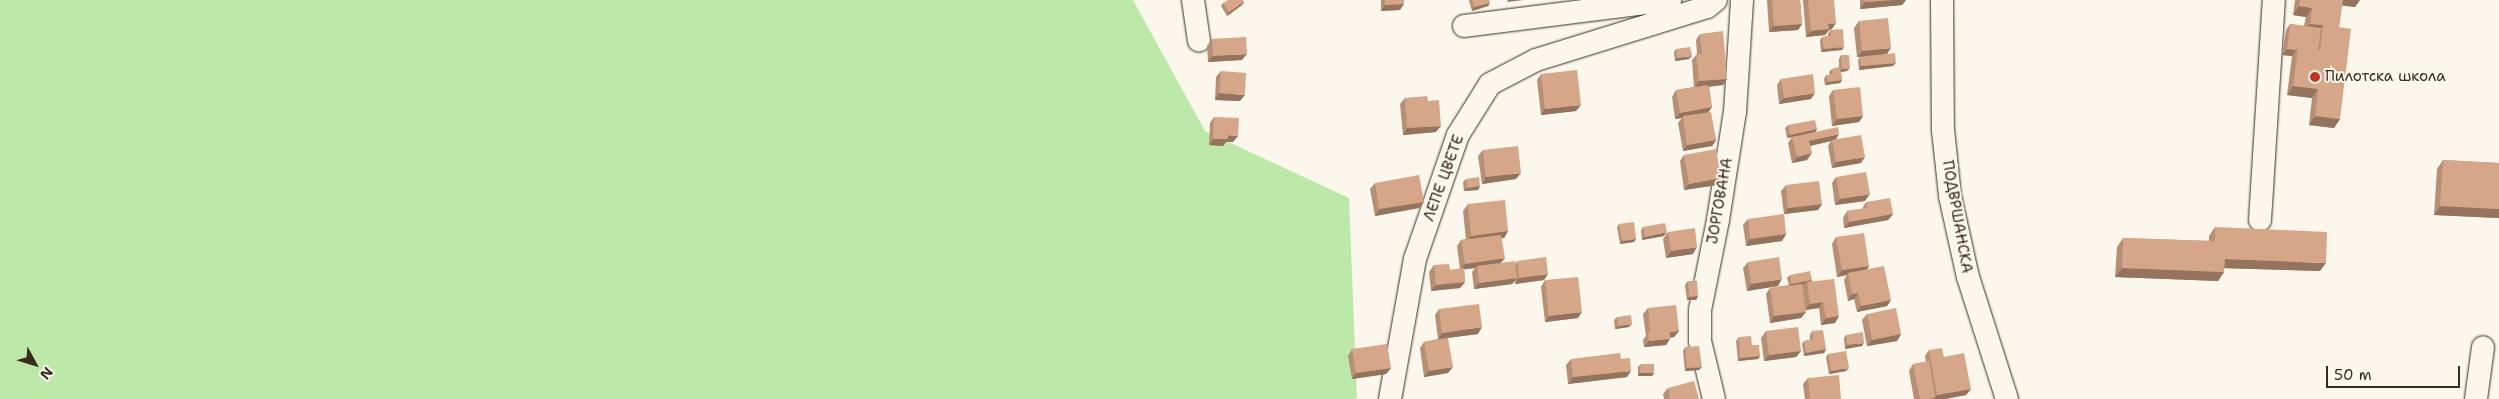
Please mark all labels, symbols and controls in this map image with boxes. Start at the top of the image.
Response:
place label: Пилотска школа [2325,68,2446,86]
marker: Пилотска школа [2309,71,2321,83]
street label: ЛЕПЕ ЦВЕТЕ [1420,132,1468,224]
street label: ЈОРГОВАНА [1704,156,1736,246]
street label: ПОДВРШАНСКА [1938,159,1976,275]
north arrow [10,339,60,389]
scale bar [2329,356,2463,388]
text: N [36,363,57,383]
text: 50 m [2334,365,2372,385]

